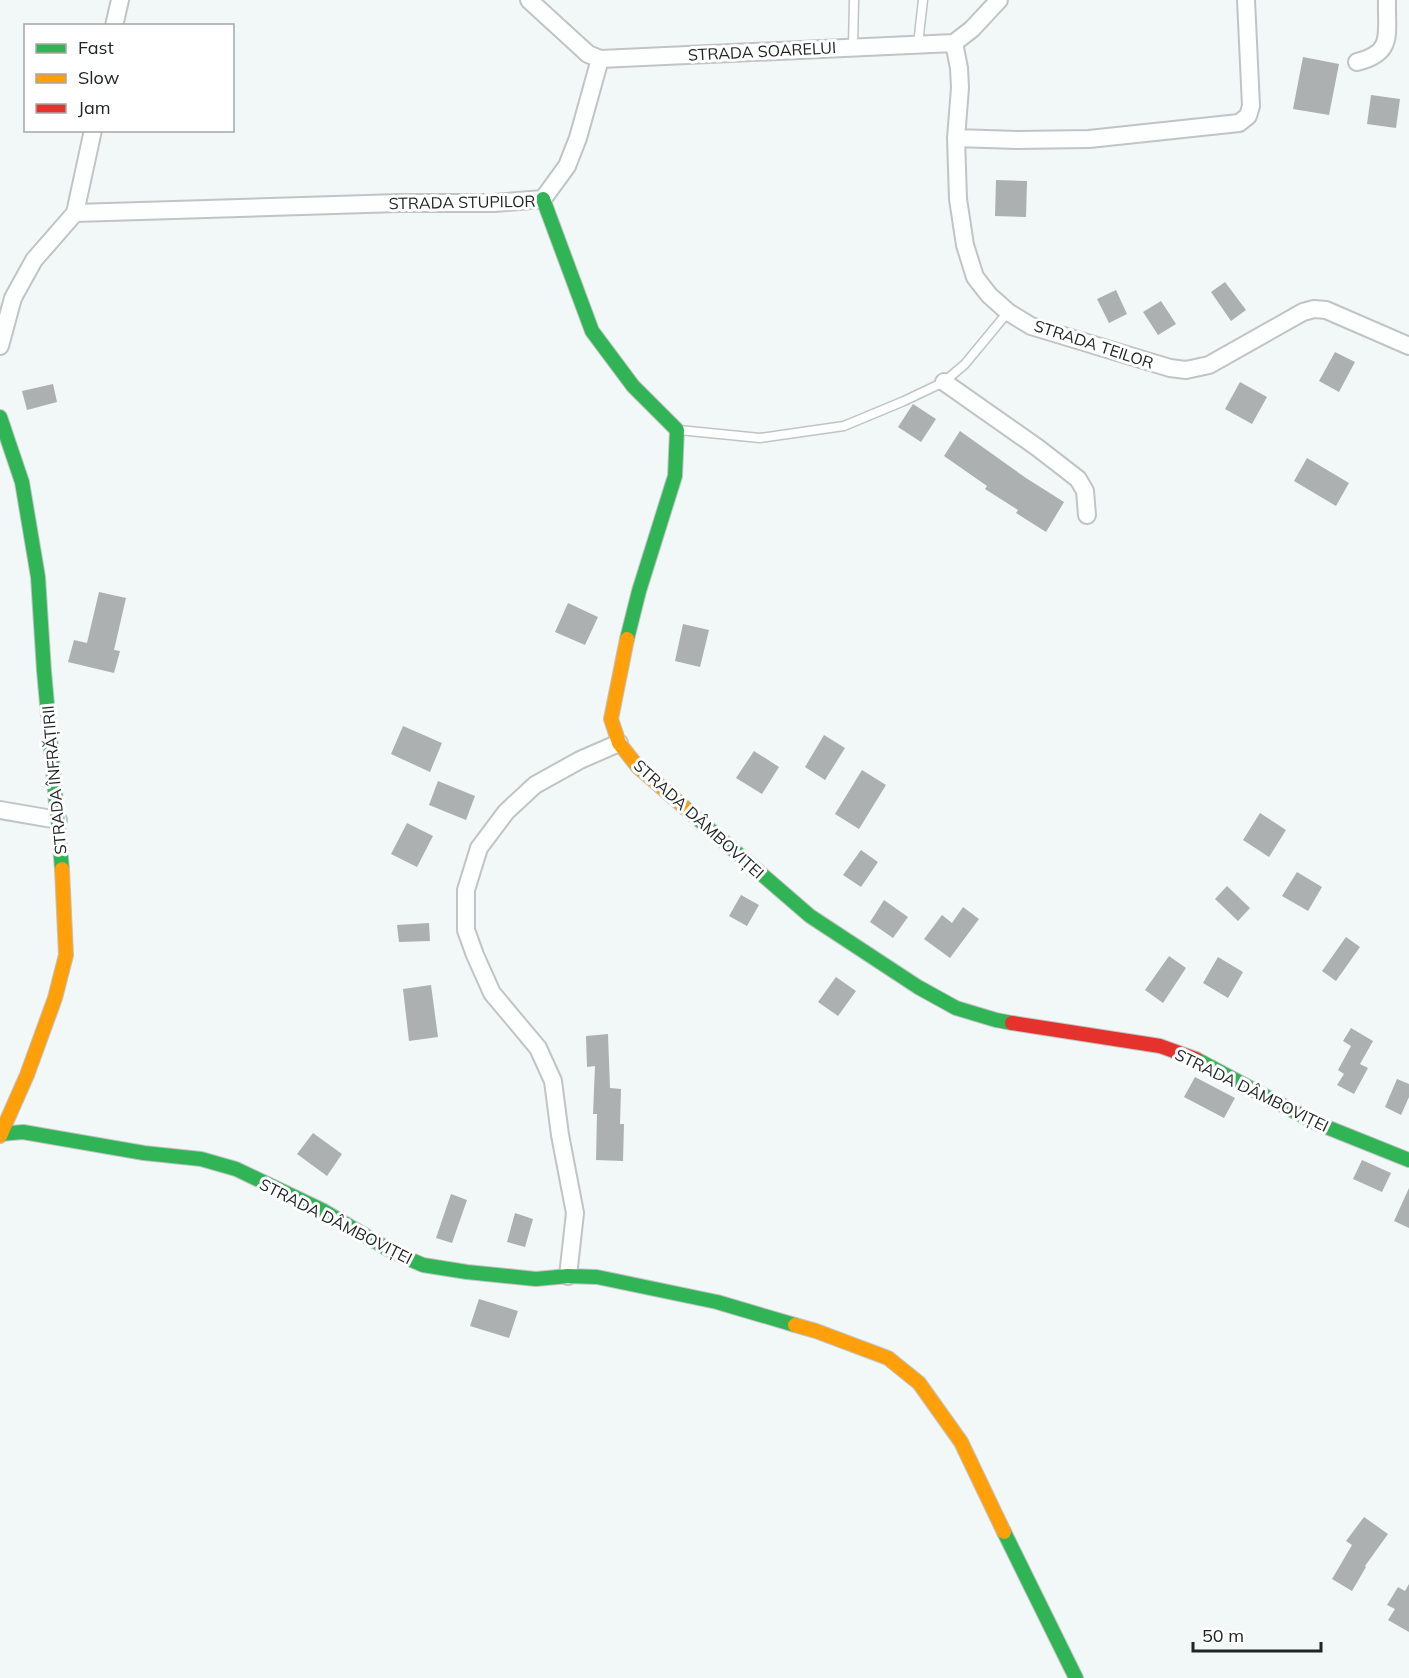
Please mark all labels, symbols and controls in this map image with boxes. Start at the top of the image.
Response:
legend [24,24,234,132]
text: Fast [78,36,114,59]
street label: STRADA SOARELUI [687,37,837,65]
text: Slow [78,66,120,89]
text: Jam [78,96,111,119]
street label: STRADA STUPILOR [388,191,536,213]
street label: STRADA TEILOR [1032,315,1156,373]
street label: STRADA ÎNFRĂȚIRII [38,705,70,855]
street label: STRADA DÂMBOVIȚEI [630,755,768,883]
street label: STRADA DÂMBOVIȚEI [1172,1044,1332,1136]
street label: STRADA DÂMBOVIȚEI [256,1174,416,1268]
scale bar [1193,1615,1320,1653]
text: 50 m [1202,1624,1244,1647]

